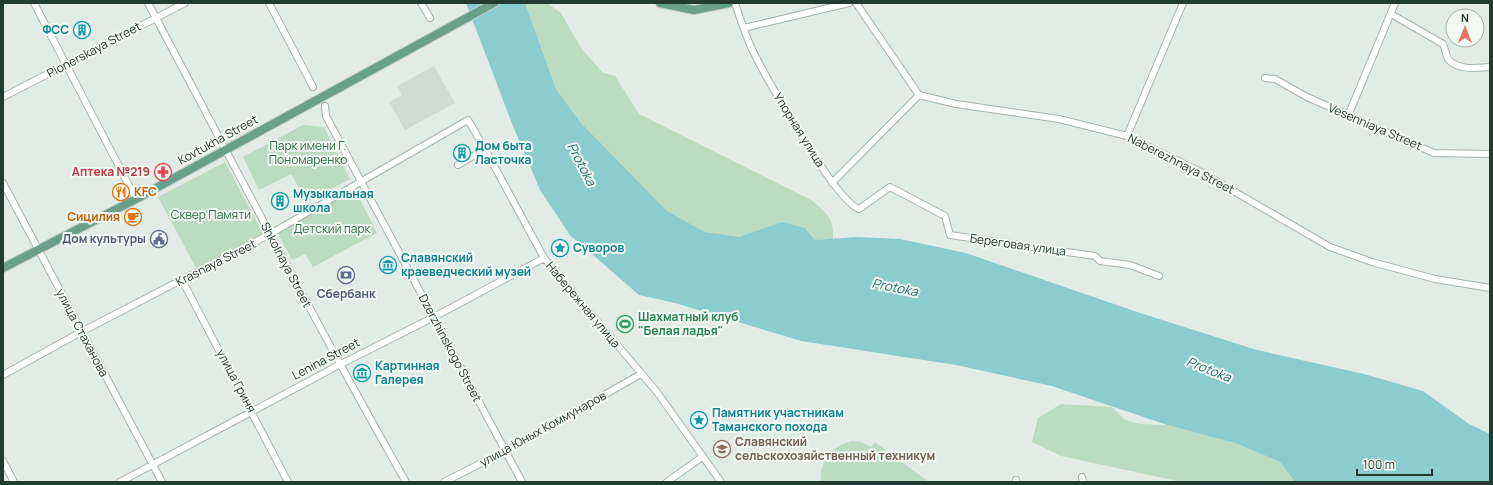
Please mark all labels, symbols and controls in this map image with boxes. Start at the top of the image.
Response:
north arrow [1445,8,1485,48]
text: N [1461,10,1469,25]
street label: Pionerskaya Street [44,17,144,82]
building icon: ФСС [72,20,92,40]
place label: ФСС [42,21,69,38]
street label: Упорная улица [770,89,829,170]
street label: Vesenniaya Street [1326,99,1425,154]
street label: Kovtukha Street [175,110,261,169]
street label: Naberezhnaya Street [1125,129,1238,198]
park label: Парк имени Г. Пономаренко [269,137,347,168]
place label: Дом быта Ласточка [475,137,532,168]
water label: Protoka [563,139,601,189]
building icon: Дом быта Ласточка [452,143,472,163]
pharmacy icon: Аптека №219 [153,162,173,182]
place label: Аптека №219 [72,163,150,180]
restaurant icon: KFC [111,182,131,202]
place label: KFC [134,183,157,200]
place label: Музыкальная школа [293,185,374,216]
building icon: Музыкальная школа [270,191,290,211]
park label: Сквер Памяти [171,206,251,223]
cafe icon: Сицилия [123,207,143,227]
place label: Сицилия [67,208,120,225]
street label: Shkolnaya Street [257,219,316,310]
park label: Детский парк [294,220,372,237]
public building icon: Дом культуры [149,229,169,249]
street label: Береговая улица [969,229,1067,260]
place label: Дом культуры [62,230,146,247]
street label: Krasnaya Street [173,235,259,290]
place icon: Суворов [550,238,570,258]
place label: Суворов [573,239,625,256]
place label: Славянский краеведческий музей [401,249,531,280]
museum icon: Славянский краеведческий музей [378,255,398,275]
street label: Набережная улица [542,258,625,351]
bank icon: Сбербанк [336,265,356,285]
water label: Protoka [871,274,920,300]
place label: Сбербанк [317,285,376,302]
street label: улица Стаханова [52,286,113,380]
street label: Dzerzhinskogo Street [415,291,486,405]
place label: Шахматный клуб "Белая ладья" [638,308,738,339]
sports icon: Шахматный клуб "Белая ладья" [615,314,635,334]
street label: Lenina Street [289,334,363,384]
street label: улица Гриня [213,346,260,416]
water label: Protoka [1184,352,1235,386]
place label: Картинная Галерея [375,357,440,388]
museum icon: Картинная Галерея [352,363,372,383]
street label: улица Юных Коммунаров [476,386,610,470]
place label: Памятник участникам Таманского похода [712,404,844,435]
place icon: Памятник участникам Таманского похода [689,410,709,430]
place label: Славянский сельскохозяйственный техникум [735,433,935,464]
school or university icon: Славянский сельскохозяйственный техникум [712,439,732,459]
scale bar [1357,451,1432,477]
text: 100 m [1363,456,1395,473]

